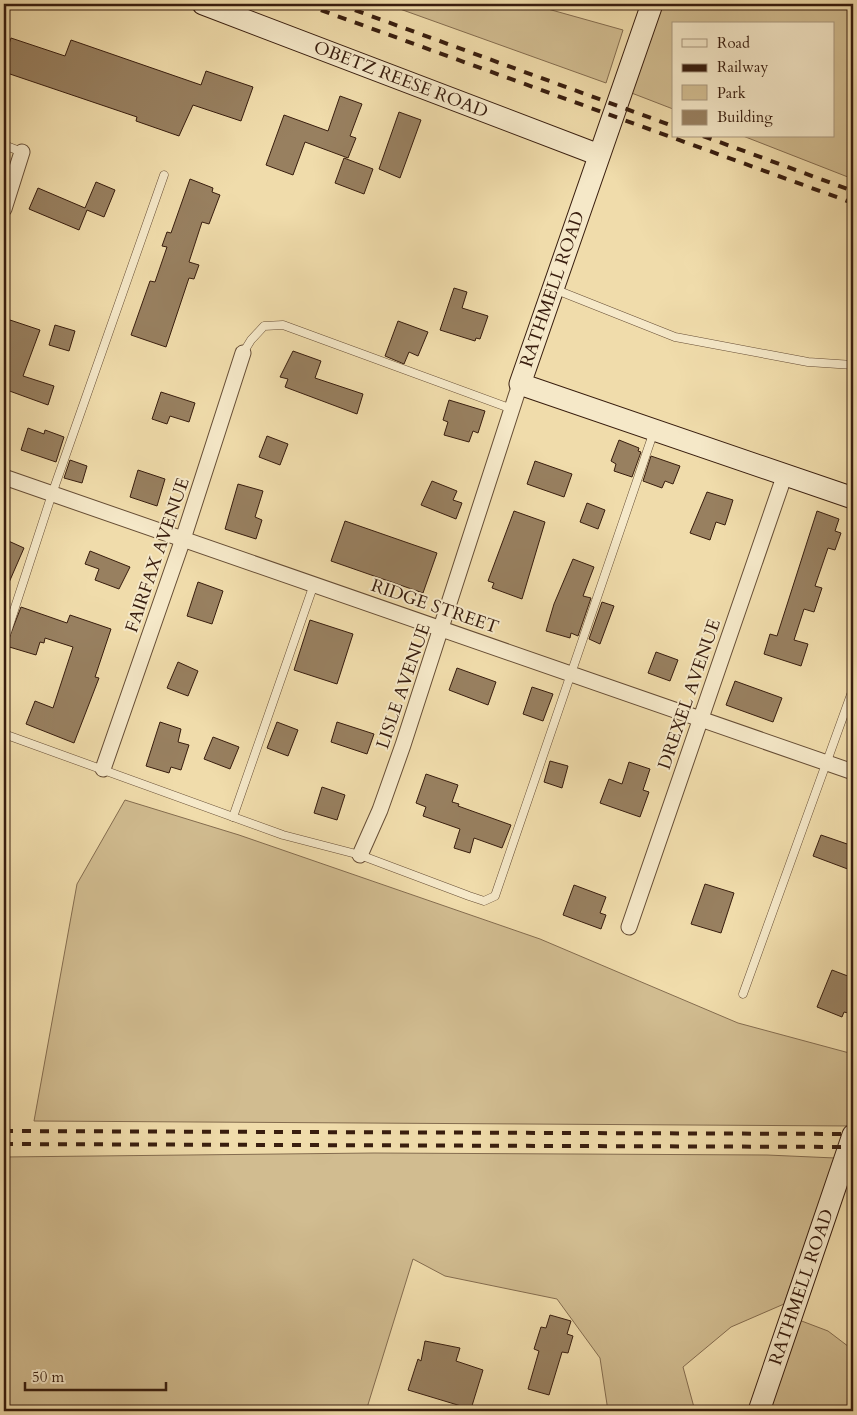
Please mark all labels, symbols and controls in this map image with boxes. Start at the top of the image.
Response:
legend [672,22,834,138]
text: Road [717,33,750,53]
street label: OBETZ REESE ROAD [310,35,492,124]
text: Railway [717,57,768,77]
text: Park [717,83,746,103]
text: Building [717,107,773,127]
street label: RATHMELL ROAD [514,208,591,371]
street label: FAIRFAX AVENUE [119,474,196,636]
street label: RIDGE STREET [368,573,502,640]
street label: DREXEL AVENUE [652,616,727,773]
street label: LISLE AVENUE [370,620,437,752]
street label: RATHMELL ROAD [763,1206,840,1369]
scale bar [25,1360,166,1392]
text: 50 m [32,1367,64,1387]

